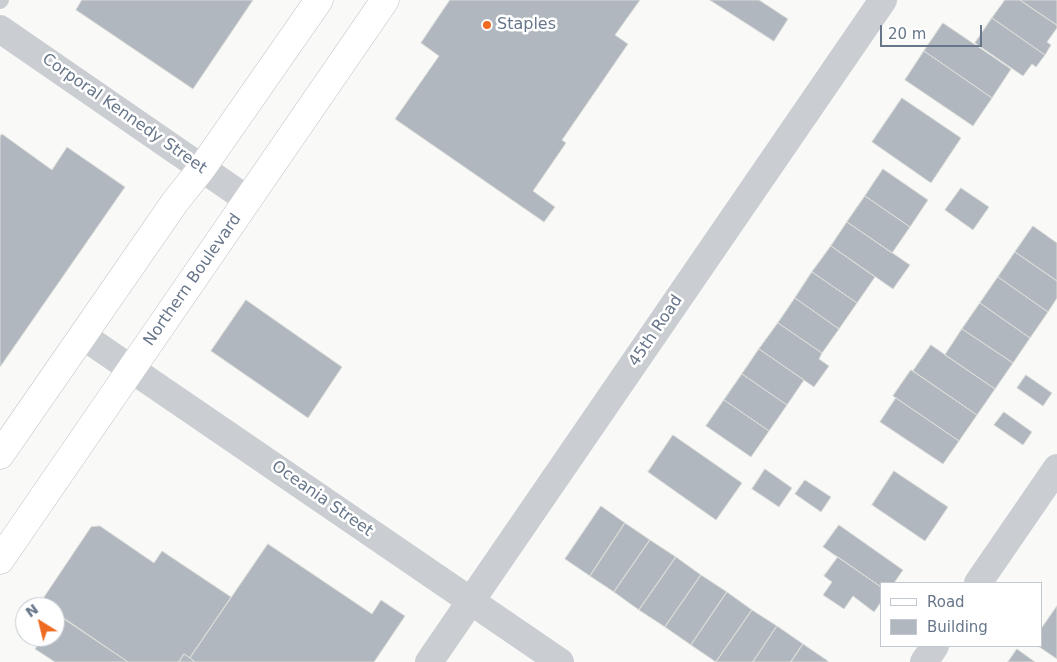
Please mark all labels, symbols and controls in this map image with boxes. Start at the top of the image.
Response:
place label: Staples [497,15,556,35]
scale bar [882,15,984,47]
marker: Staples [481,19,493,31]
text: 20 m [888,25,926,43]
street label: Corporal Kennedy Street [38,50,210,178]
street label: Northern Boulevard [140,210,246,350]
street label: 45th Road [625,292,687,370]
street label: Oceania Street [268,457,376,541]
legend [880,582,1042,647]
text: Road [927,593,965,611]
north arrow [15,597,65,647]
text: N [22,601,41,621]
text: Building [927,618,988,636]

